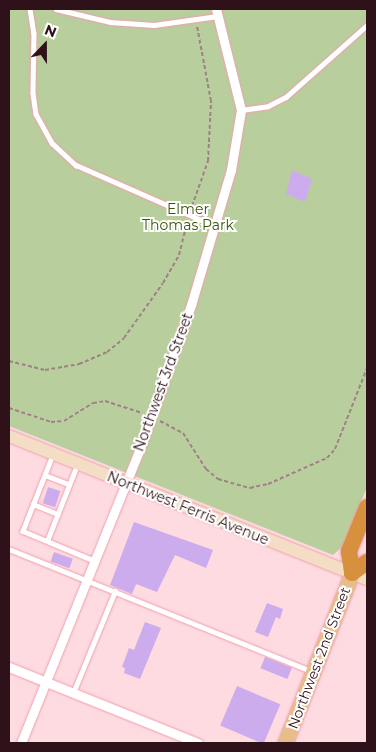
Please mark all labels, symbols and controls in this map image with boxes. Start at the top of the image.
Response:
north arrow [20,20,70,70]
text: N [42,21,59,42]
park label: Elmer Thomas Park [142,201,234,233]
street label: Northwest 3rd Street [130,310,196,454]
street label: Northwest Ferris Avenue [105,468,271,548]
street label: Northwest 2nd Street [284,585,354,731]

